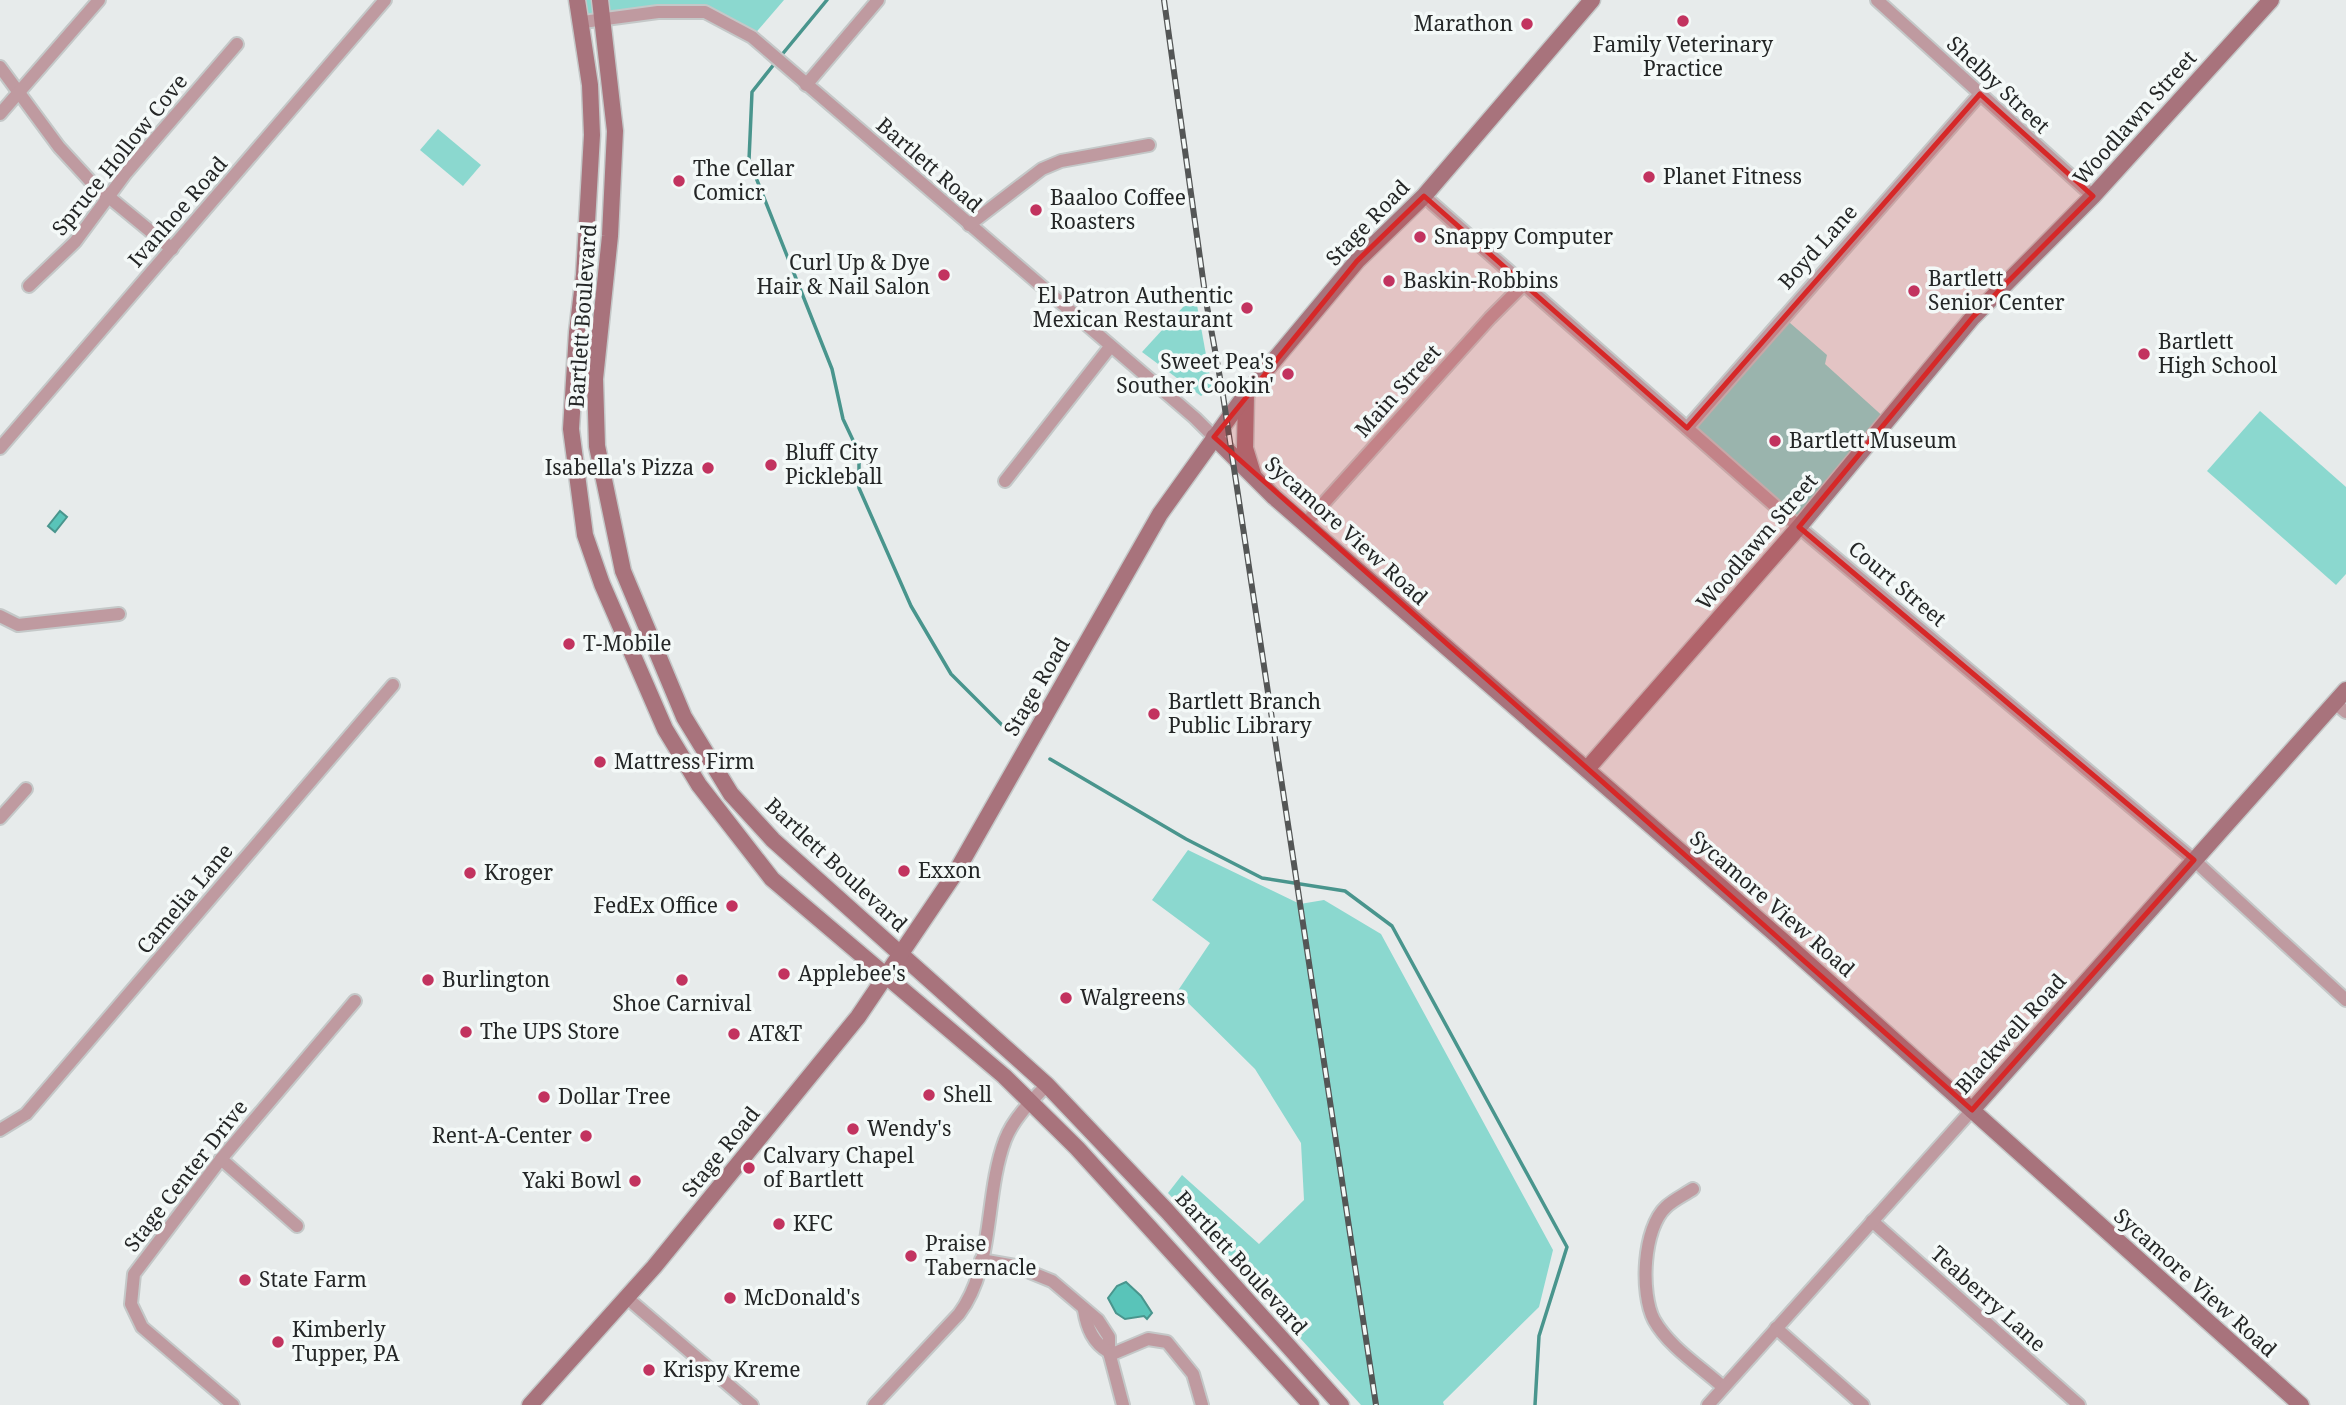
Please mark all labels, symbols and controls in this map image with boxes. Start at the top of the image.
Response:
place label: Marathon [1414,9,1513,37]
marker: Family Veterinary Practice [1675,13,1691,29]
marker: Marathon [1519,16,1535,32]
street label: Shelby Street [1941,29,2056,139]
place label: Family Veterinary Practice [1593,30,1773,82]
street label: Woodlawn Street [2066,44,2202,191]
street label: Spruce Hollow Cove [45,68,193,241]
street label: Bartlett Road [871,111,989,218]
street label: Ivanhoe Road [121,150,233,273]
place label: The Cellar Comicr [693,154,795,206]
place label: Planet Fitness [1663,162,1802,190]
marker: Planet Fitness [1641,169,1657,185]
marker: The Cellar Comicr [671,173,687,189]
street label: Stage Road [1319,173,1415,271]
place label: Baaloo Coffee Roasters [1050,183,1186,235]
street label: Boyd Lane [1772,198,1863,295]
marker: Baaloo Coffee Roasters [1028,202,1044,218]
place label: Snappy Computer [1434,222,1613,250]
street label: Bartlett Boulevard [562,223,602,409]
marker: Snappy Computer [1412,229,1428,245]
place label: Curl Up & Dye Hair & Nail Salon [756,248,930,300]
place label: Bartlett Senior Center [1928,264,2065,316]
place label: Baskin-Robbins [1403,266,1559,294]
marker: Curl Up & Dye Hair & Nail Salon [936,267,952,283]
marker: Baskin-Robbins [1381,273,1397,289]
place label: El Patron Authentic Mexican Restaurant [1033,281,1233,333]
marker: Bartlett Senior Center [1906,283,1922,299]
marker: El Patron Authentic Mexican Restaurant [1239,300,1255,316]
place label: Bartlett High School [2158,327,2278,379]
street label: Main Street [1348,338,1446,443]
marker: Bartlett High School [2136,346,2152,362]
place label: Sweet Pea's Souther Cookin' [1116,347,1274,399]
marker: Sweet Pea's Souther Cookin' [1280,366,1296,382]
place label: Bartlett Museum [1789,426,1957,454]
marker: Bartlett Museum [1767,433,1783,449]
place label: Bluff City Pickleball [785,438,883,490]
street label: Sycamore View Road [1259,450,1434,611]
place label: Isabella's Pizza [545,453,694,481]
marker: Bluff City Pickleball [763,457,779,473]
marker: Isabella's Pizza [700,460,716,476]
street label: Woodlawn Street [1689,467,1823,615]
street label: Court Street [1843,534,1952,632]
place label: T-Mobile [583,629,672,657]
street label: Stage Road [997,632,1076,741]
marker: T-Mobile [561,636,577,652]
place label: Bartlett Branch Public Library [1168,687,1321,739]
marker: Bartlett Branch Public Library [1146,706,1162,722]
place label: Mattress Firm [614,747,755,775]
marker: Mattress Firm [592,754,608,770]
street label: Bartlett Boulevard [760,791,914,938]
street label: Sycamore View Road [1684,824,1861,983]
street label: Camelia Lane [130,837,239,959]
place label: Exxon [918,856,981,884]
place label: Kroger [484,858,553,886]
marker: Exxon [896,863,912,879]
marker: Kroger [462,865,478,881]
place label: FedEx Office [593,891,718,919]
marker: FedEx Office [724,898,740,914]
place label: Applebee's [798,959,906,987]
place label: Burlington [442,965,550,993]
marker: Applebee's [776,966,792,982]
street label: Blackwell Road [1949,967,2072,1100]
marker: Burlington [420,972,436,988]
marker: Shoe Carnival [674,972,690,988]
place label: Walgreens [1080,983,1186,1011]
place label: Shoe Carnival [613,989,752,1017]
marker: Walgreens [1058,990,1074,1006]
place label: The UPS Store [480,1017,620,1045]
place label: AT&T [748,1019,802,1047]
marker: The UPS Store [458,1024,474,1040]
marker: AT&T [726,1026,742,1042]
place label: Shell [943,1080,993,1108]
place label: Dollar Tree [558,1082,671,1110]
marker: Shell [921,1087,937,1103]
marker: Dollar Tree [536,1089,552,1105]
street label: Stage Center Drive [117,1094,253,1257]
street label: Stage Road [675,1100,766,1203]
place label: Wendy's [867,1114,951,1142]
place label: Rent-A-Center [432,1121,572,1149]
marker: Wendy's [845,1121,861,1137]
marker: Rent-A-Center [578,1128,594,1144]
place label: Calvary Chapel of Bartlett [763,1141,915,1193]
marker: Calvary Chapel of Bartlett [741,1160,757,1176]
place label: Yaki Bowl [521,1166,621,1194]
marker: Yaki Bowl [627,1173,643,1189]
street label: Bartlett Boulevard [1170,1184,1314,1340]
street label: Sycamore View Road [2108,1202,2283,1363]
place label: KFC [793,1209,833,1237]
marker: KFC [771,1216,787,1232]
place label: Praise Tabernacle [925,1229,1037,1281]
street label: Teaberry Lane [1925,1239,2052,1357]
marker: Praise Tabernacle [903,1248,919,1264]
place label: State Farm [259,1265,367,1293]
marker: State Farm [237,1272,253,1288]
place label: McDonald's [744,1283,860,1311]
marker: McDonald's [722,1290,738,1306]
place label: Kimberly Tupper, PA [292,1315,400,1367]
marker: Kimberly Tupper, PA [270,1334,286,1350]
place label: Krispy Kreme [663,1355,801,1383]
marker: Krispy Kreme [641,1362,657,1378]

